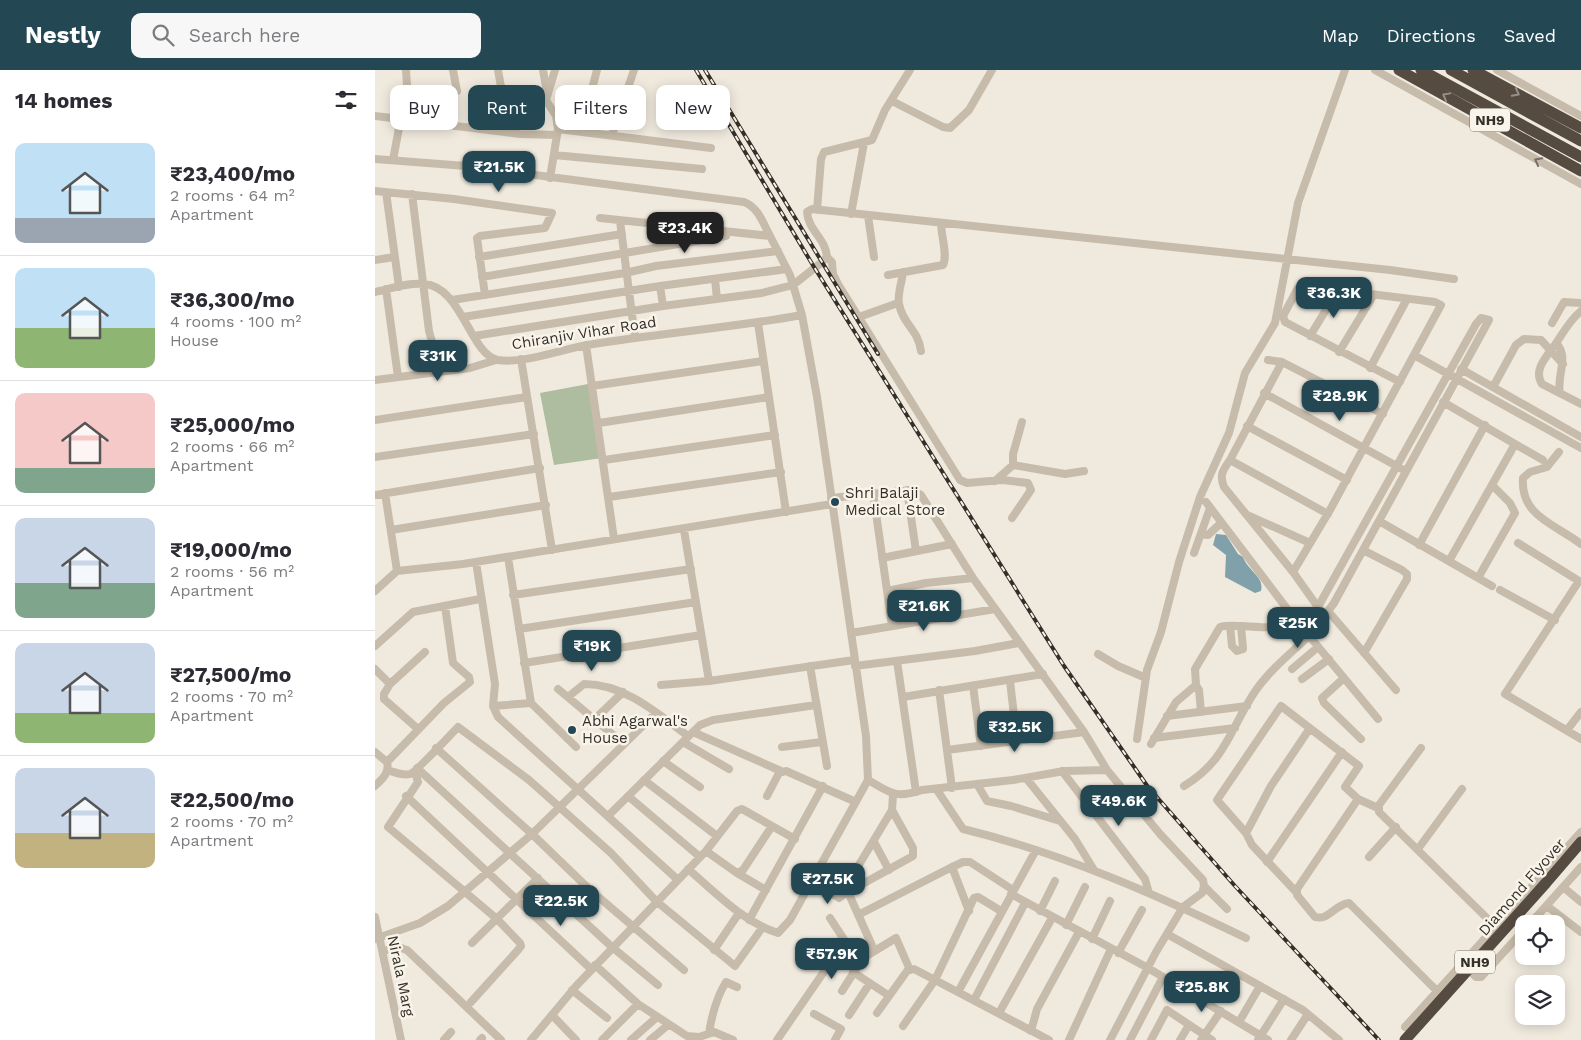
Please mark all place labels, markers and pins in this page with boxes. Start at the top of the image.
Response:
pin: ₹21.5K [458,150,540,193]
pin: ₹23.4K [644,212,726,254]
pin: ₹36.3K [1293,276,1375,319]
pin: ₹31K [408,340,468,382]
pin: ₹28.9K [1299,380,1381,422]
place label: Shri Balaji Medical Store [845,484,945,519]
marker: Shri Balaji Medical Store [829,496,841,508]
pin: ₹21.6K [883,590,965,632]
pin: ₹25K [1268,606,1328,649]
pin: ₹19K [562,630,622,672]
pin: ₹32.5K [974,710,1056,753]
place label: Abhi Agarwal's House [582,712,688,747]
marker: Abhi Agarwal's House [566,724,578,736]
pin: ₹49.6K [1078,784,1160,827]
pin: ₹27.5K [787,862,869,905]
pin: ₹22.5K [520,884,602,927]
pin: ₹57.9K [791,938,873,980]
pin: ₹25.8K [1161,970,1243,1013]

